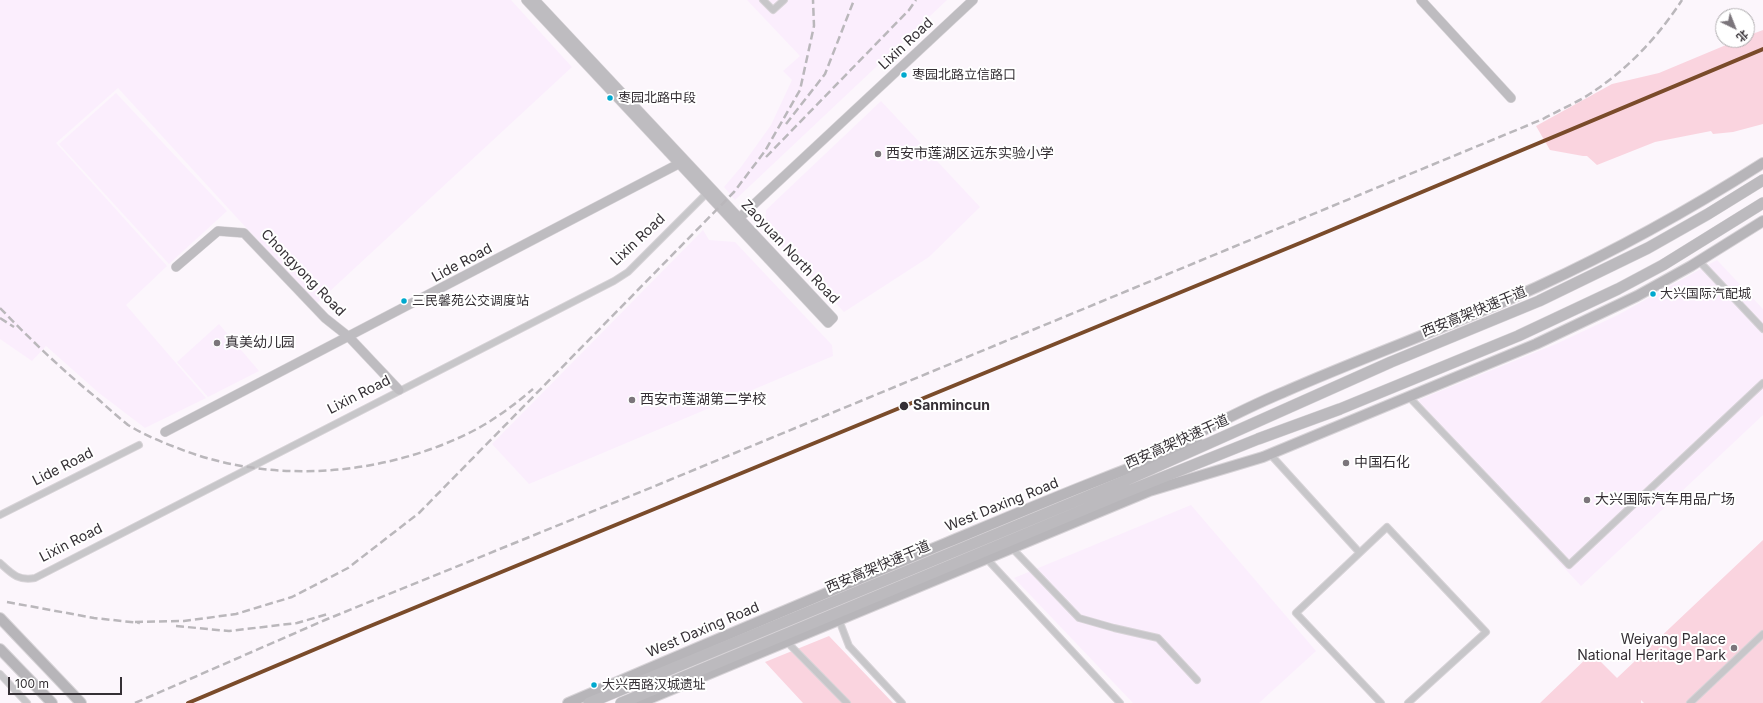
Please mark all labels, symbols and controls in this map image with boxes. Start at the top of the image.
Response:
north arrow [1715,8,1755,48]
street label: Lixin Road [875,15,937,73]
text: 北 [1734,27,1751,45]
place label: 枣园北路立信路口 [912,67,1016,83]
marker: 枣园北路立信路口 [899,70,909,80]
place label: 枣园北路中段 [618,90,696,106]
marker: 枣园北路中段 [605,93,615,103]
place label: 西安市莲湖区远东实验小学 [886,146,1054,162]
marker: 西安市莲湖区远东实验小学 [873,149,883,159]
street label: Zaoyuan North Road [737,197,843,307]
street label: Lixin Road [607,211,669,269]
street label: Chongyong Road [257,226,349,320]
street label: Lide Road [429,240,495,286]
street label: 西安高架快速干道 [1419,283,1529,341]
place label: 大兴国际汽配城 [1660,286,1751,302]
marker: 大兴国际汽配城 [1648,289,1658,299]
place label: 三民馨苑公交调度站 [412,293,529,309]
marker: 三民馨苑公交调度站 [399,296,409,306]
place label: 真美幼儿园 [225,335,295,351]
marker: 真美幼儿园 [212,338,222,348]
street label: Lixin Road [325,372,393,418]
place label: 西安市莲湖第二学校 [640,392,766,408]
marker: 西安市莲湖第二学校 [627,395,637,405]
place label: Sanmincun [913,398,990,414]
marker: Sanmincun [898,400,910,412]
street label: 西安高架快速干道 [1122,412,1232,472]
street label: Lide Road [30,445,96,489]
place label: 中国石化 [1354,455,1410,471]
marker: 中国石化 [1341,458,1351,468]
street label: West Daxing Road [943,475,1061,535]
place label: 大兴国际汽车用品广场 [1595,492,1735,508]
marker: 大兴国际汽车用品广场 [1582,495,1592,505]
street label: Lixin Road [37,520,105,566]
street label: 西安高架快速干道 [823,537,933,597]
street label: West Daxing Road [644,599,762,661]
place label: Weiyang Palace National Heritage Park [1577,632,1726,664]
marker: Weiyang Palace National Heritage Park [1729,643,1739,653]
scale bar [10,669,124,695]
text: 100 m [15,676,49,691]
place label: 大兴西路汉城遗址 [602,677,706,693]
marker: 大兴西路汉城遗址 [589,680,599,690]

